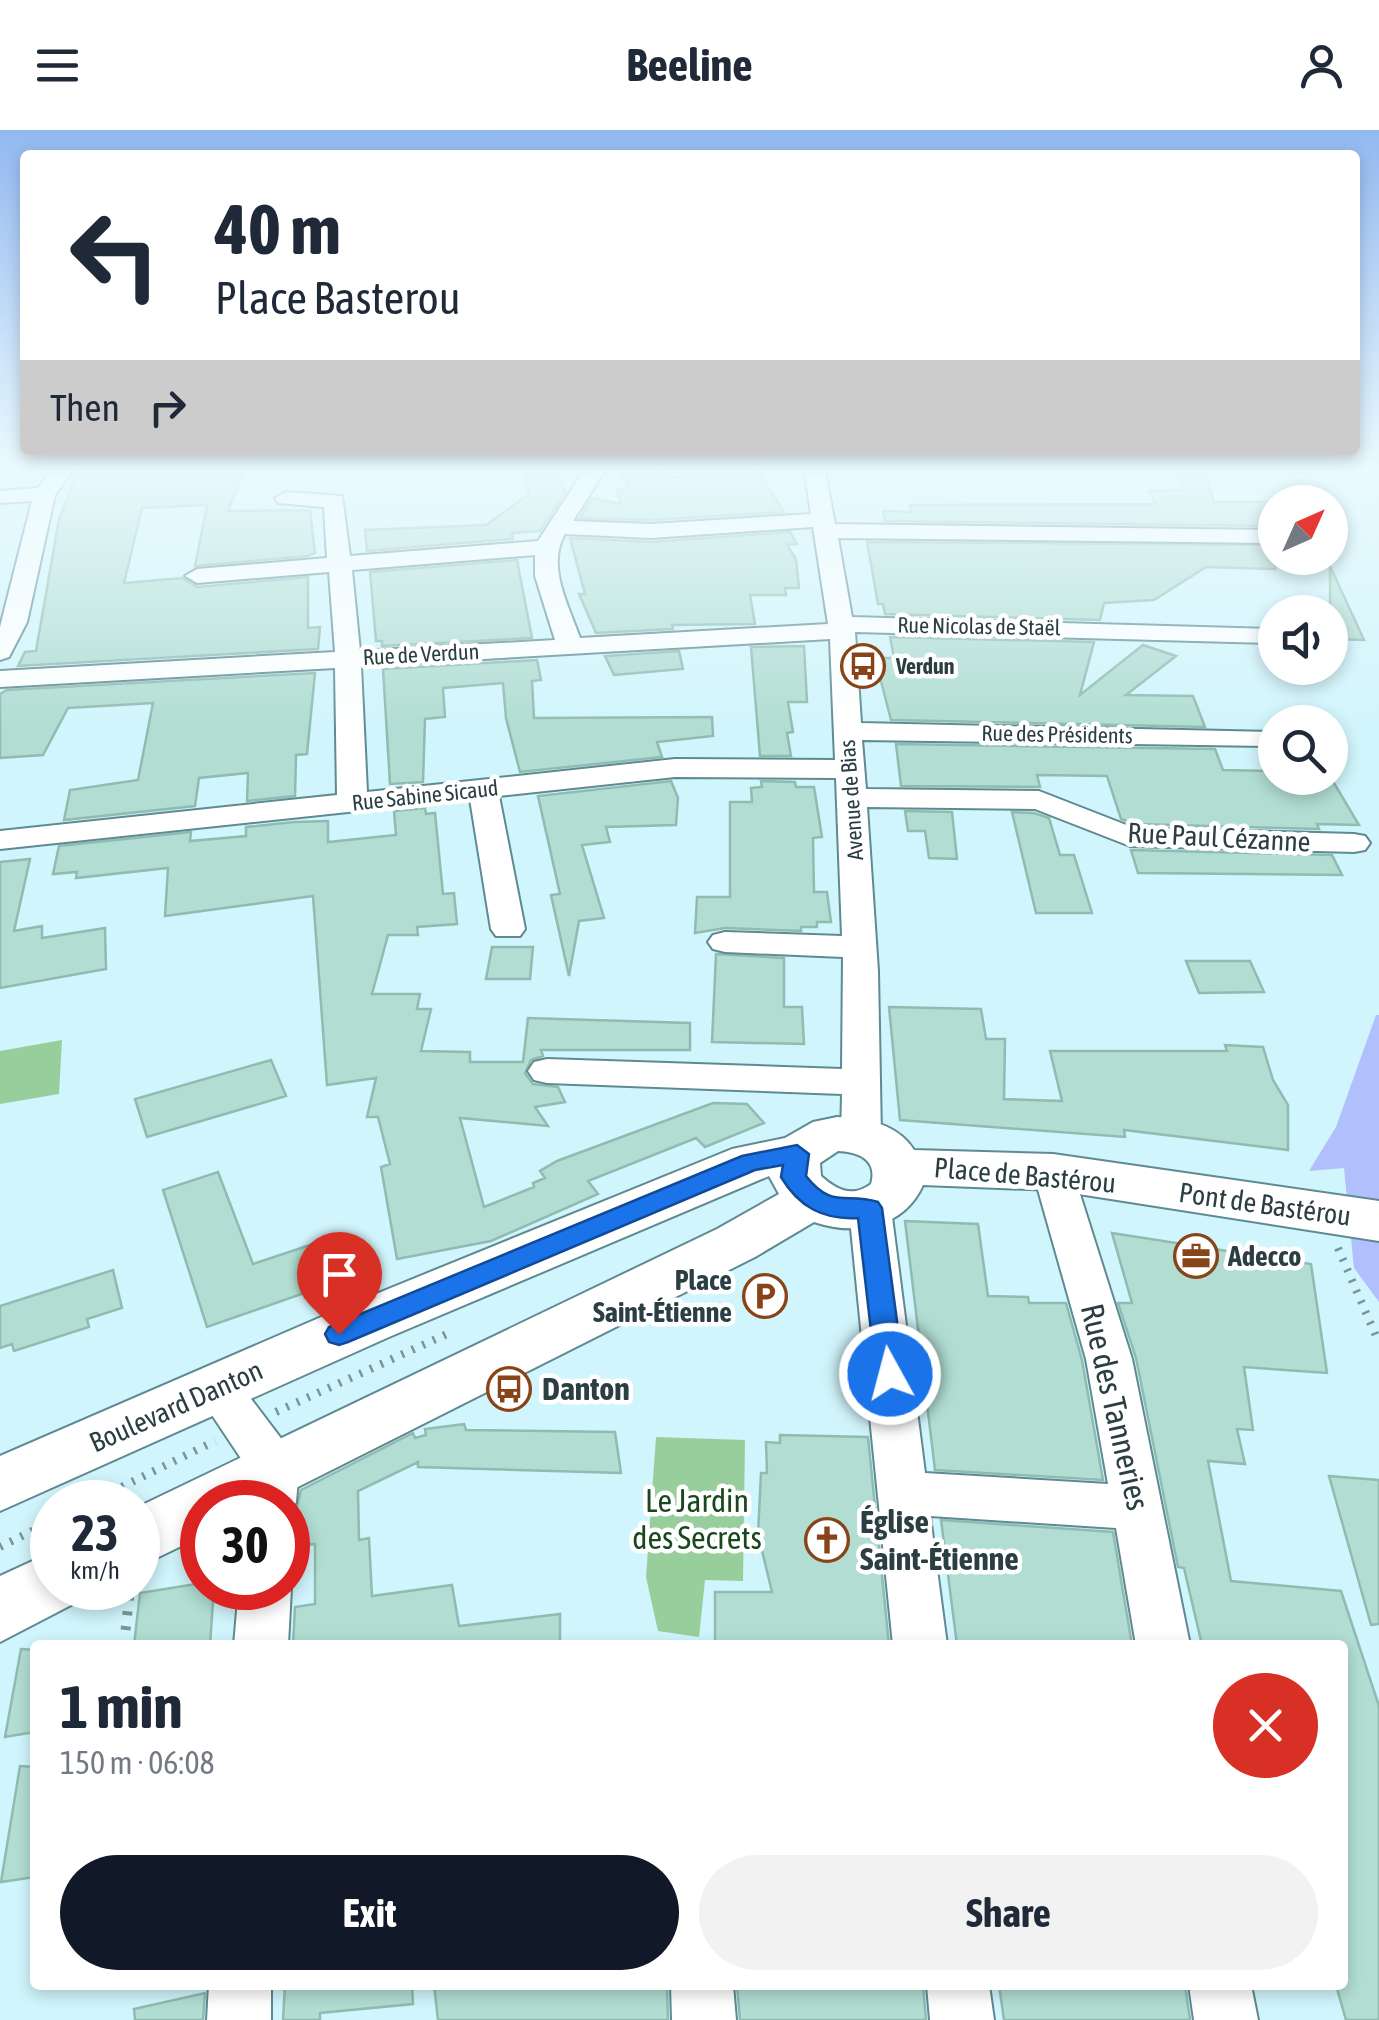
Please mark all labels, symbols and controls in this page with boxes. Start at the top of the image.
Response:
icon: menu [30,38,85,93]
icon: person [1294,38,1349,93]
text: Beeline [626,39,753,91]
text: 40 m [215,189,341,269]
icon: left [50,190,180,320]
text: Place Basterou [215,272,460,324]
icon: right [140,380,195,435]
text: Then [50,386,120,429]
north arrow [1258,485,1348,575]
map controls [1258,485,1348,795]
button: sound [1258,595,1348,685]
street label: Rue Nicolas de Staël [897,612,1061,640]
street label: Rue de Verdun [362,638,480,670]
bus stop icon: Verdun [840,643,886,689]
place label: Verdun [895,653,954,679]
button: search [1258,705,1348,795]
street label: Rue des Présidents [981,720,1133,748]
street label: Avenue de Bias [834,739,868,861]
street label: Rue Sabine Sicaud [351,774,499,816]
street label: Rue Paul Cézanne [1127,816,1311,858]
street label: Place de Bastérou [933,1151,1117,1199]
street label: Pont de Bastérou [1177,1176,1353,1232]
pin [297,1232,382,1335]
office icon: Adecco [1173,1233,1219,1279]
place label: Adecco [1227,1240,1301,1272]
icon: arrive [312,1247,367,1302]
place label: Place Saint-Étienne [593,1264,732,1328]
parking icon: Place Saint-Étienne [742,1273,788,1319]
street label: Rue des Tanneries [1074,1300,1157,1514]
position arrow [838,1322,942,1426]
street label: Boulevard Danton [85,1354,267,1458]
bus stop icon: Danton [486,1366,532,1412]
place label: Danton [542,1370,630,1407]
speed limit sign: 30 [180,1480,310,1610]
park label: Le Jardin des Secrets [632,1482,762,1556]
place label: Église Saint-Étienne [860,1503,1019,1577]
text: 23 [71,1504,118,1562]
church icon: Église Saint-Étienne [804,1517,850,1563]
text: km/h [70,1556,120,1584]
text: 1 min [60,1672,183,1741]
button: close [1213,1673,1318,1778]
text: 150 m · 06:08 [60,1744,215,1781]
button: Exit [60,1855,679,1970]
button: Share [699,1855,1318,1970]

